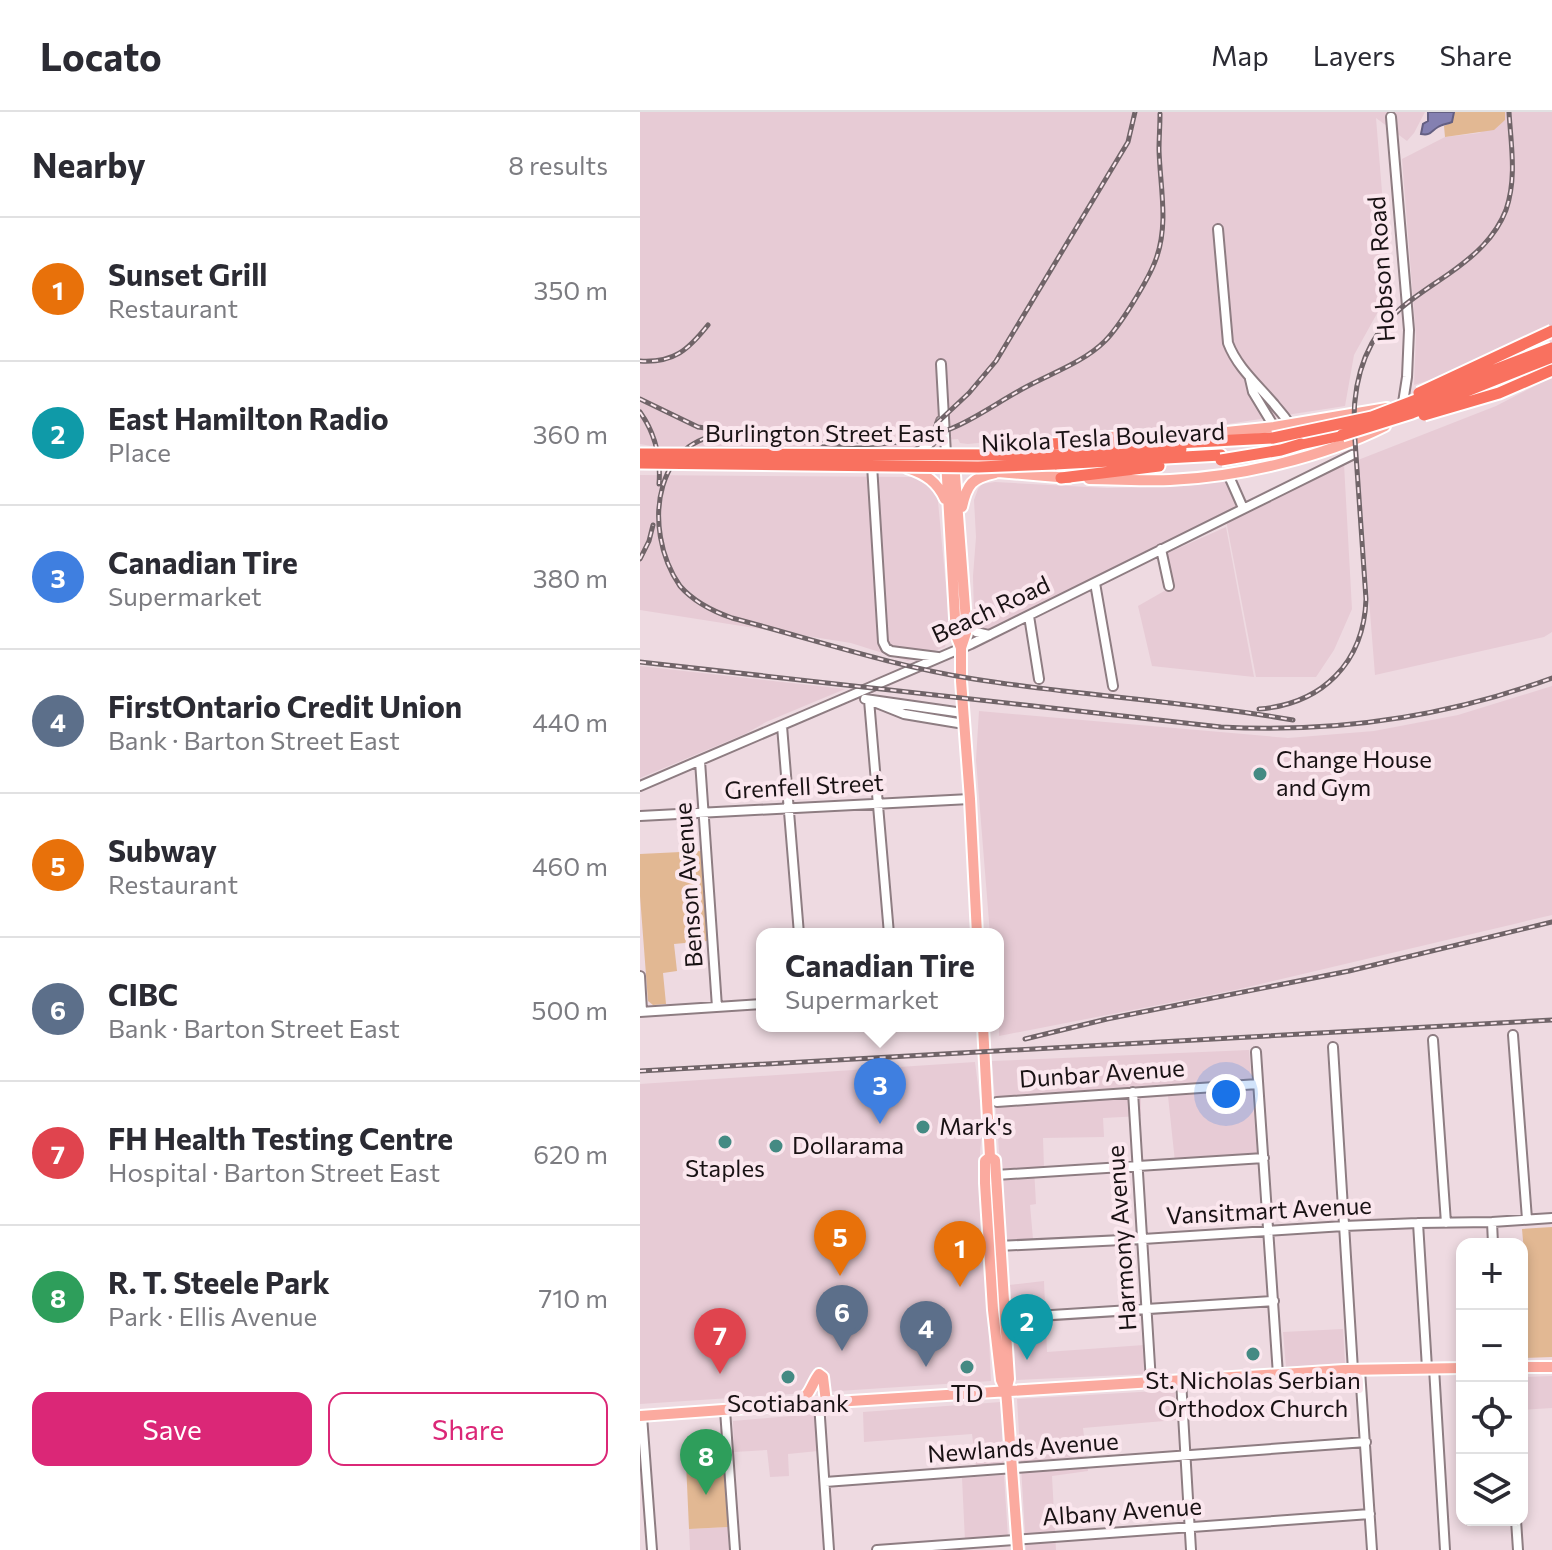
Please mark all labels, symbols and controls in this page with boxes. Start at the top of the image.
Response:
text: Locato [40,32,162,79]
text: Map [1211,38,1269,72]
text: Layers [1313,38,1395,72]
text: Share [1439,38,1512,72]
text: Nearby [32,143,146,185]
text: 8 results [508,149,608,180]
street label: Hobson Road [1361,195,1400,343]
text: Sunset Grill [108,255,268,292]
text: 1 [52,274,64,305]
text: 350 m [534,274,608,305]
text: Restaurant [108,292,238,323]
text: East Hamilton Radio [108,399,389,436]
street label: Nikola Tesla Boulevard [980,416,1226,457]
text: 2 [51,418,65,449]
text: 360 m [533,418,608,449]
street label: Burlington Street East [705,418,945,447]
text: Place [108,436,171,467]
text: Canadian Tire [108,543,298,580]
text: 3 [50,562,66,593]
text: 380 m [533,562,608,593]
street label: Beach Road [927,569,1054,649]
text: Supermarket [108,580,262,611]
text: FirstOntario Credit Union [108,687,462,724]
text: 4 [50,706,66,737]
text: 440 m [532,706,608,737]
text: Bank · Barton Street East [108,724,400,755]
place label: Change House and Gym [1276,744,1432,801]
marker: Change House and Gym [1251,765,1269,783]
street label: Grenfell Street [724,767,884,804]
street label: Benson Avenue [667,802,708,969]
text: Subway [108,831,217,868]
text: 5 [50,850,66,881]
text: 460 m [532,850,608,881]
text: Restaurant [108,868,238,899]
popup [756,928,1004,1032]
text: Canadian Tire [785,946,975,983]
text: CIBC [108,975,178,1012]
text: Supermarket [785,983,939,1014]
text: 6 [50,994,66,1025]
text: 500 m [531,994,608,1025]
text: Bank · Barton Street East [108,1012,400,1043]
street label: Dunbar Avenue [1018,1052,1186,1093]
pin: 3 [854,1058,906,1124]
your location [1206,1074,1246,1114]
place label: Mark's [939,1111,1013,1140]
marker: Mark's [914,1118,932,1136]
text: FH Health Testing Centre [108,1119,453,1156]
place label: Dollarama [792,1130,904,1159]
marker: Staples [716,1133,734,1151]
marker: Dollarama [767,1137,785,1155]
text: 7 [51,1138,65,1169]
text: 620 m [533,1138,608,1169]
street label: Harmony Avenue [1100,1144,1141,1332]
place label: Staples [685,1153,765,1182]
text: Hospital · Barton Street East [108,1156,440,1187]
street label: Vansitmart Avenue [1165,1190,1373,1229]
pin: 5 [814,1210,866,1276]
pin: 1 [934,1221,986,1287]
map controls [1456,1238,1528,1526]
button: + [1456,1238,1528,1310]
text: R. T. Steele Park [108,1263,330,1300]
text: 8 [50,1282,66,1313]
text: 710 m [539,1282,608,1313]
pin: 6 [816,1285,868,1351]
pin: 2 [1001,1294,1053,1360]
text: Park · Ellis Avenue [108,1300,317,1331]
pin: 4 [900,1301,952,1367]
pin: 7 [694,1308,746,1374]
button: − [1456,1310,1528,1382]
marker: St. Nicholas Serbian Orthodox Church [1244,1345,1262,1363]
marker: TD [958,1358,976,1376]
place label: St. Nicholas Serbian Orthodox Church [1145,1365,1361,1422]
marker: Scotiabank [779,1368,797,1386]
place label: TD [950,1378,984,1407]
button: locate [1456,1382,1528,1454]
place label: Scotiabank [727,1388,849,1417]
button: Save [32,1392,312,1466]
button: Share [328,1392,608,1466]
street label: Newlands Avenue [926,1425,1119,1468]
pin: 8 [680,1429,732,1495]
button: layers [1456,1454,1528,1526]
street label: Albany Avenue [1041,1490,1203,1531]

